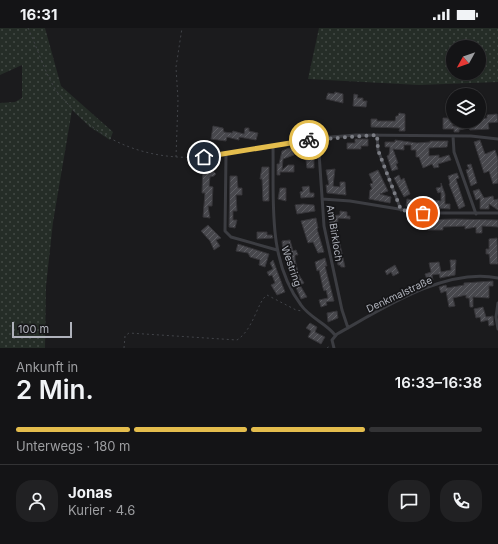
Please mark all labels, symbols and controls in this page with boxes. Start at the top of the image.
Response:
text: 16:31 [20,5,57,24]
north arrow [446,40,486,80]
map controls [446,40,486,128]
button: layers [446,88,486,128]
courier [289,120,329,160]
icon: bike [298,129,320,151]
pin [187,140,221,174]
icon: home [193,146,215,168]
pin [406,196,440,230]
icon: bag [412,202,434,224]
street label: Am Birkloch [325,204,345,262]
street label: Westring [279,244,305,288]
street label: Denkmalstraße [364,273,434,314]
scale bar [12,320,72,339]
text: 100 m [18,322,49,336]
text: Ankunft in [16,359,78,375]
text: 16:33–16:38 [395,373,482,392]
text: 2 Min. [16,374,94,405]
text: Unterwegs · 180 m [16,438,131,454]
button: person [16,480,58,522]
button: chat [388,480,430,522]
button: phone [440,480,482,522]
text: Jonas [68,483,112,502]
text: Kurier · 4.6 [68,502,135,518]

